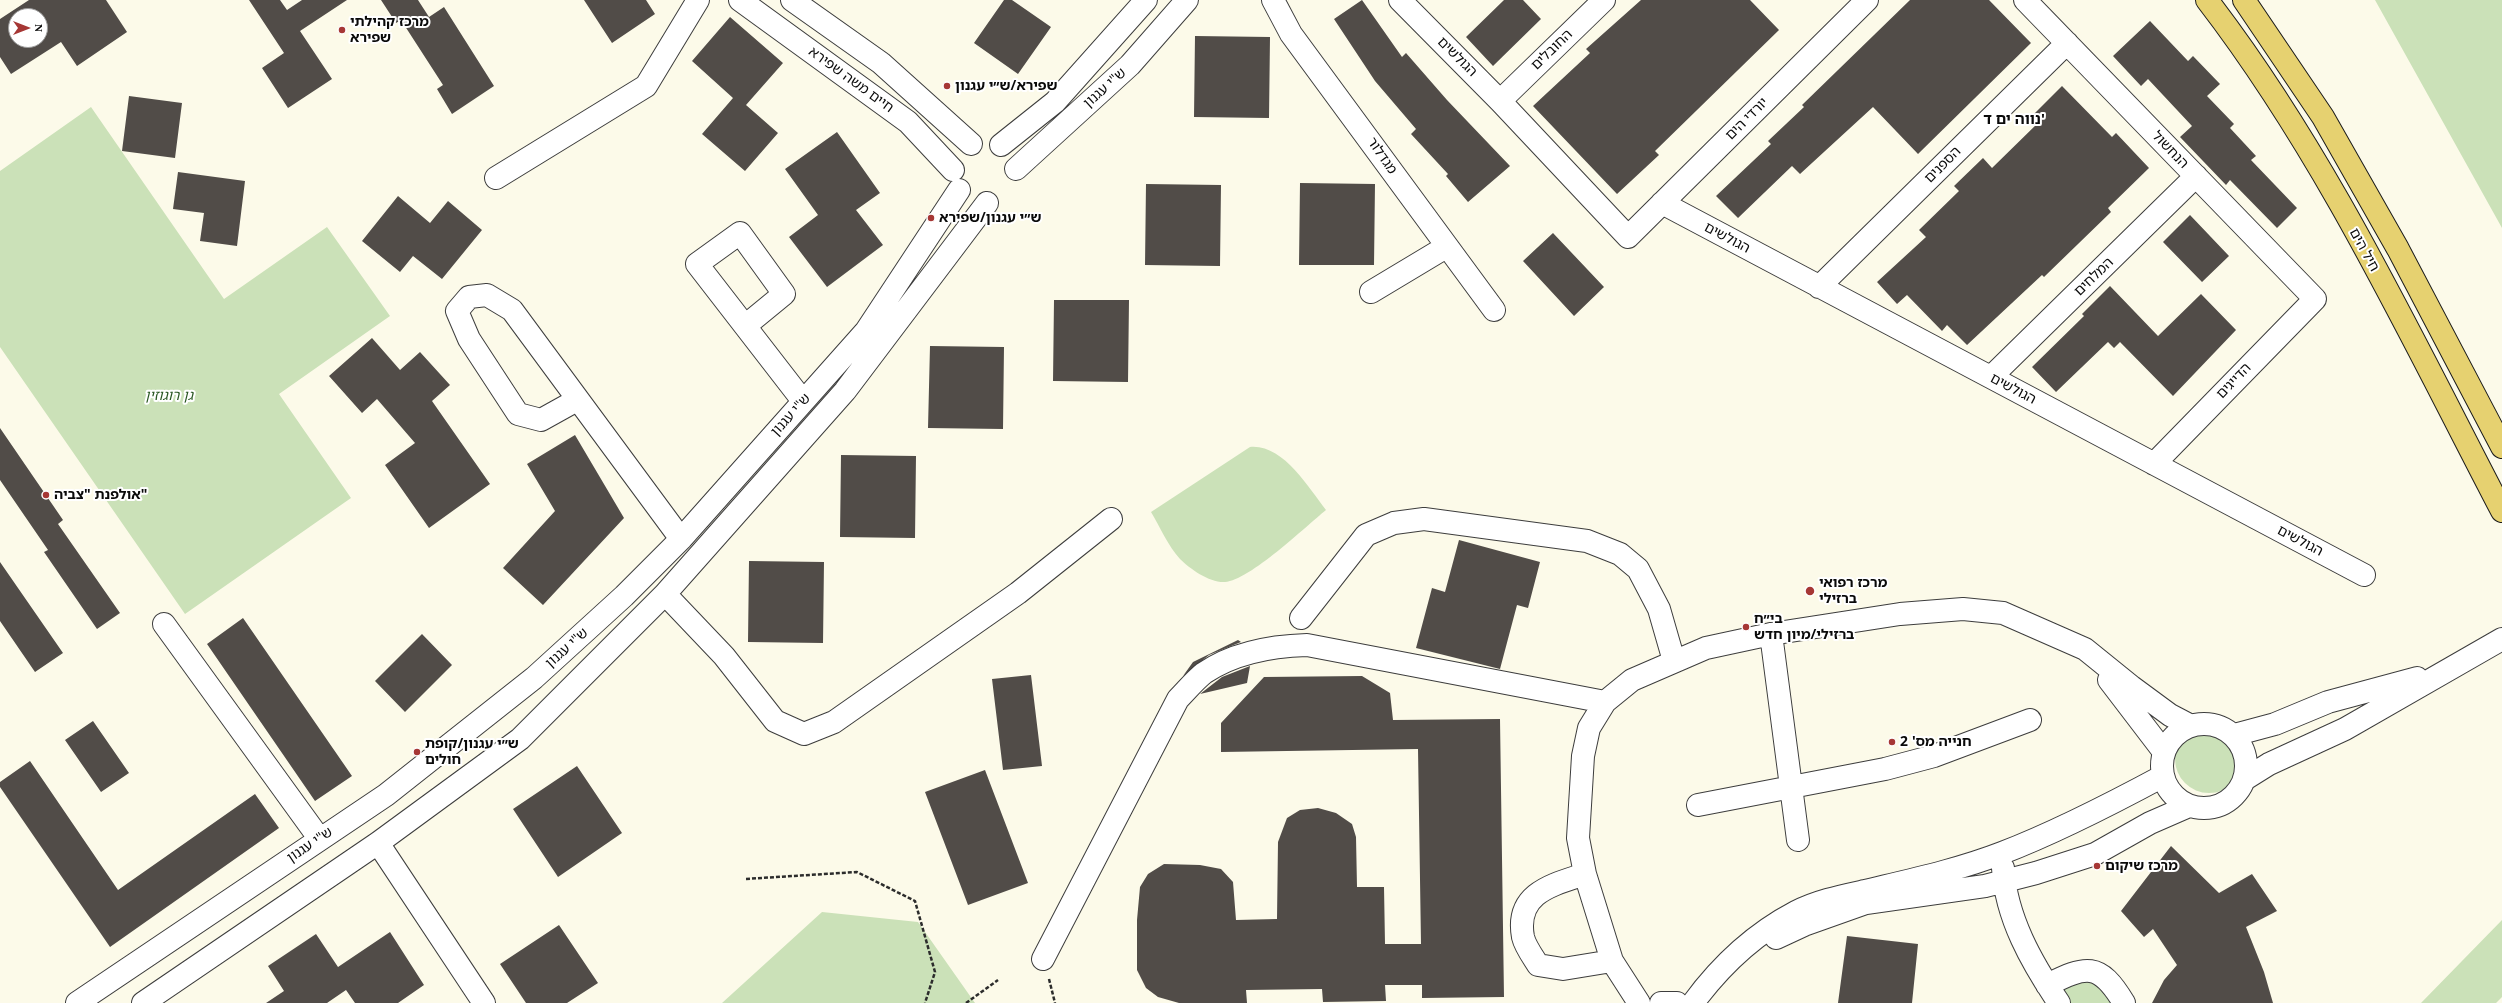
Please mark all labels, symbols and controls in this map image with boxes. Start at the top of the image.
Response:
north arrow [8,8,48,48]
place label: מרכז קהילתי שפירא [350,14,429,46]
text: N [33,24,45,32]
marker: מרכז קהילתי שפירא [337,25,347,35]
street label: החובלים [1528,26,1576,74]
street label: הגולשים [1434,34,1480,80]
street label: חיים משה שפירא [805,44,897,116]
street label: ש"י עגנון [1080,65,1130,111]
place label: שפירא/ש״י עגנון [955,78,1057,94]
marker: שפירא/ש״י עגנון [942,81,952,91]
street label: יורדי הים [1722,94,1772,144]
district label: נווה ים ד' [1983,111,2045,129]
street label: הנחשול [2148,128,2192,172]
street label: מגדלור [1363,134,1401,178]
street label: הספנים [1921,143,1965,187]
place label: ש״י עגנון/שפירא [939,210,1041,226]
marker: ש״י עגנון/שפירא [926,213,936,223]
street label: הגולשים [1701,219,1753,257]
street label: חיל הים [2345,226,2383,274]
street label: המלחים [2071,254,2117,300]
street label: הדייגים [2213,360,2255,402]
street label: הגולשים [1987,370,2039,408]
park label: גן רוגוזין [145,388,193,404]
street label: ש"י עגנון [768,390,814,440]
place label: אולפנת "צביה" [54,487,147,503]
marker: אולפנת "צביה" [41,490,51,500]
street label: הגולשים [2274,522,2326,560]
place label: מרכז רפואי ברזילי [1819,575,1887,608]
marker: מרכז רפואי ברזילי [1804,585,1816,597]
place label: בי״ח ברזילי/מיון חדש [1754,611,1854,644]
marker: בי״ח ברזילי/מיון חדש [1741,622,1751,632]
street label: ש"י עגנון [542,625,592,671]
place label: חנייה מס' 2 [1900,734,1971,750]
place label: ש״י עגנון/קופת חולים [425,736,519,768]
marker: חנייה מס' 2 [1887,737,1897,747]
marker: ש״י עגנון/קופת חולים [412,747,422,757]
street label: ש"י עגנון [284,824,336,866]
place label: מרכז שיקום [2105,858,2178,874]
marker: מרכז שיקום [2092,861,2102,871]

